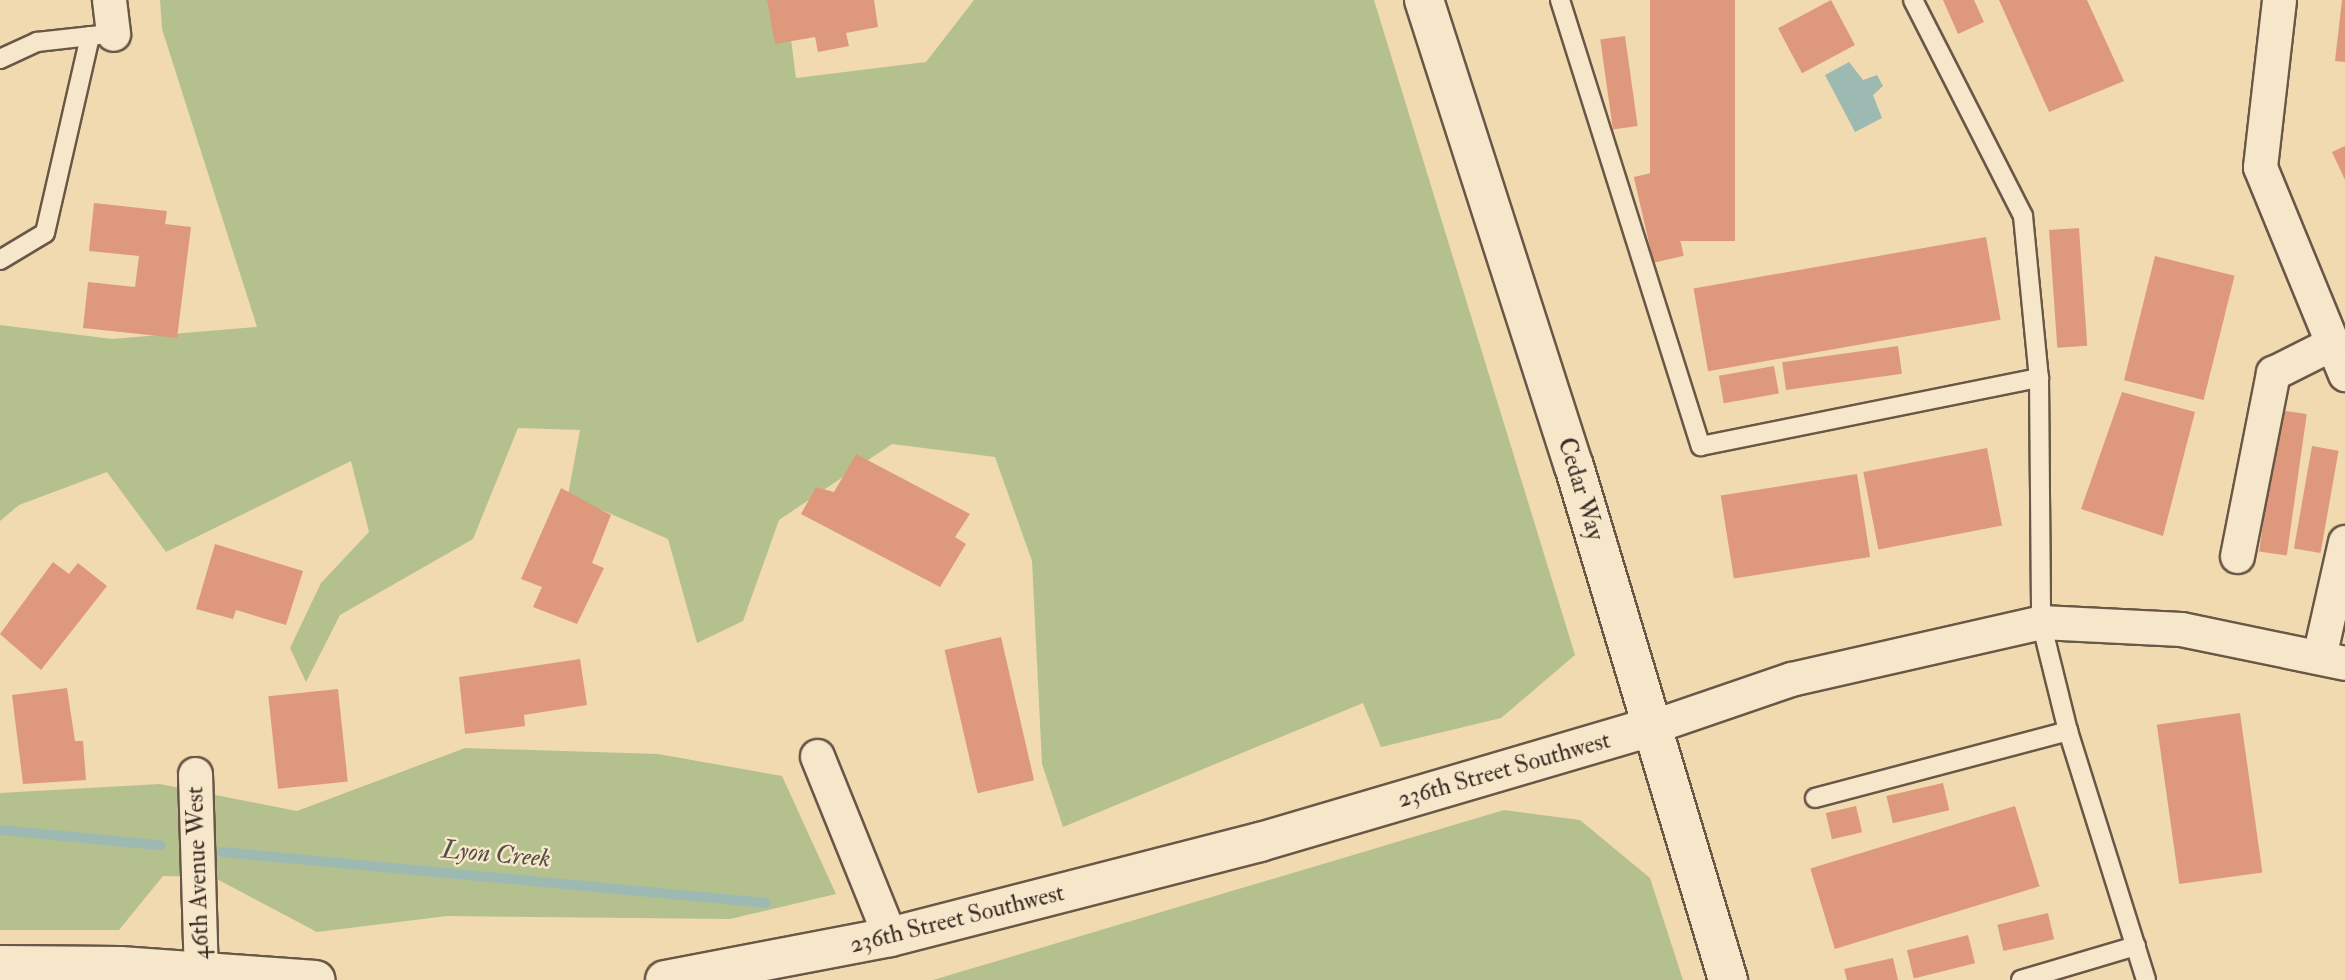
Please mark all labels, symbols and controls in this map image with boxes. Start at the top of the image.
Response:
street label: Cedar Way [1552,434,1610,544]
street label: 236th Street Southwest [1394,726,1614,814]
street label: 46th Avenue West [181,786,215,960]
water label: Lyon Creek [440,835,552,875]
street label: 236th Street Southwest [847,878,1067,960]

